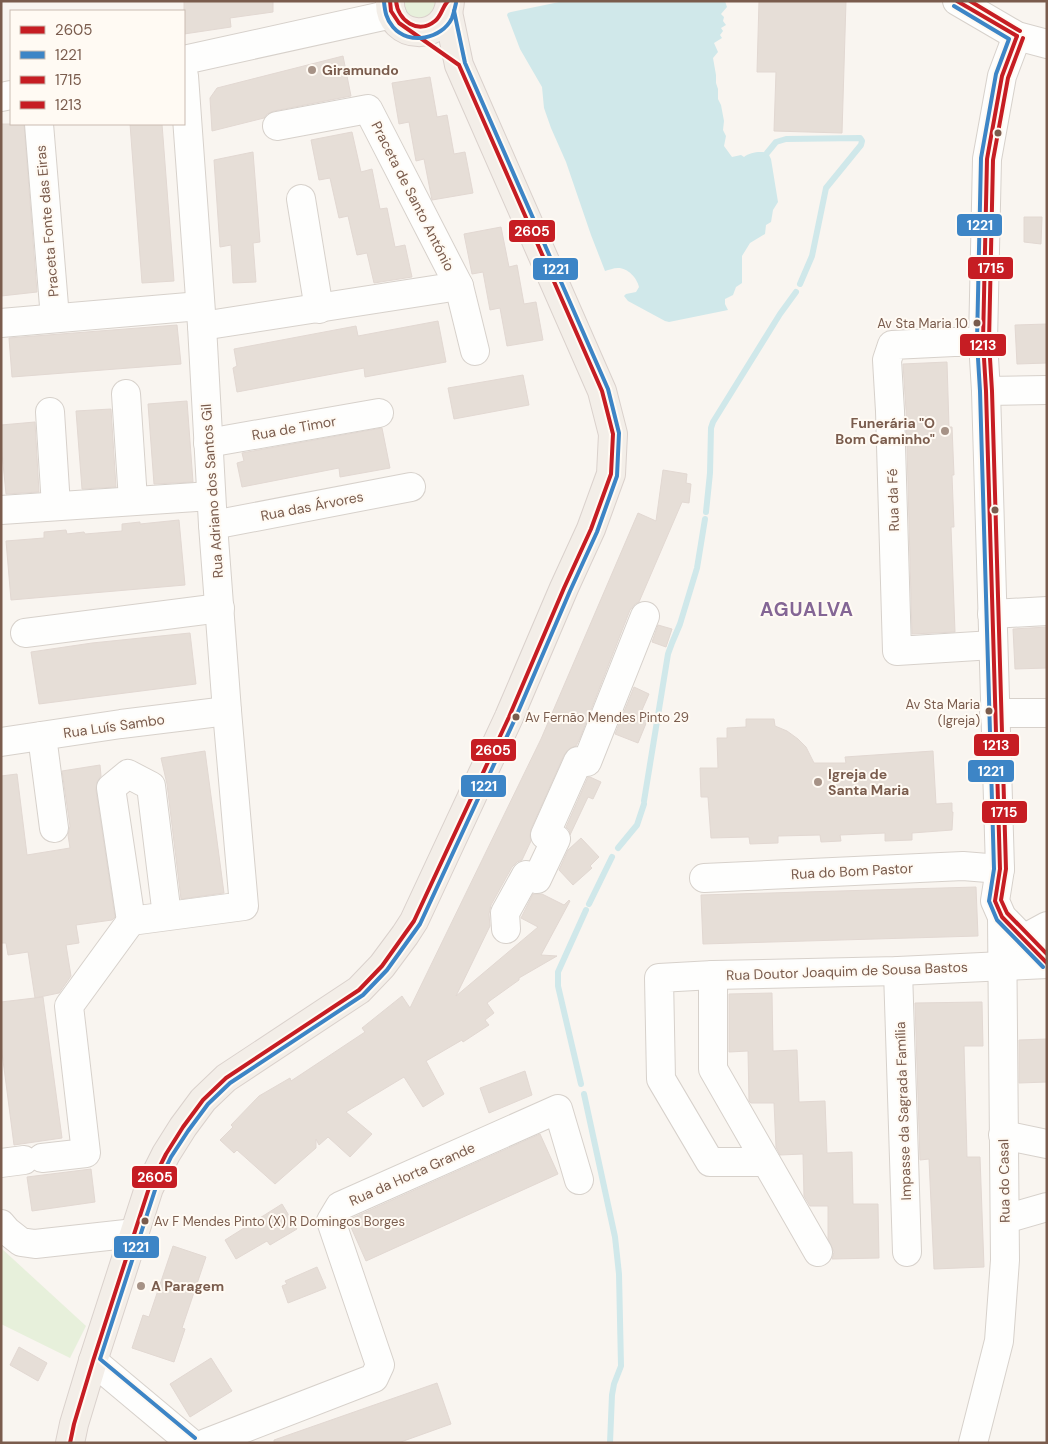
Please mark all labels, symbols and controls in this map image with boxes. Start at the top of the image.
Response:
legend [10,10,185,125]
text: 2605 [55,20,92,40]
text: 1221 [55,45,82,65]
place label: Giramundo [322,61,399,79]
marker: Giramundo [306,64,318,76]
text: 1715 [55,70,82,90]
text: 1213 [55,95,82,115]
street label: Praceta de Santo António [367,118,459,274]
unlabelled marker [993,128,1003,138]
street label: Praceta Fonte das Eiras [31,144,63,298]
line badge: 1221 [956,213,1003,237]
text: 1221 [967,216,993,234]
line badge: 2605 [508,219,556,243]
text: 2605 [514,222,550,240]
line badge: 1715 [967,256,1014,280]
line badge: 1221 [532,257,579,281]
text: 1715 [978,259,1004,277]
text: 1221 [543,260,569,278]
place label: Av Sta Maria 10 [877,315,968,332]
marker: Av Sta Maria 10 [972,318,982,328]
line badge: 1213 [959,333,1007,357]
text: 1213 [970,336,996,354]
street label: Rua Adriano dos Santos Gil [197,403,227,579]
street label: Rua de Timor [250,412,338,444]
place label: Funerária "O Bom Caminho" [835,414,935,448]
marker: Funerária "O Bom Caminho" [939,425,951,437]
street label: Rua da Fé [883,468,903,532]
street label: Rua das Árvores [259,487,365,525]
unlabelled marker [990,505,1000,515]
district label: AGUALVA [760,597,854,622]
place label: Av Sta Maria (Igreja) [906,696,980,729]
marker: Av Sta Maria (Igreja) [984,706,994,716]
place label: Av Fernão Mendes Pinto 29 [525,709,689,726]
street label: Rua Luís Sambo [62,710,166,742]
marker: Av Fernão Mendes Pinto 29 [511,712,521,722]
line badge: 1213 [973,733,1020,757]
text: 1213 [983,736,1009,754]
line badge: 2605 [470,738,517,762]
text: 2605 [475,741,511,759]
line badge: 1221 [967,759,1015,783]
text: 1221 [978,762,1004,780]
place label: Igreja de Santa Maria [828,765,909,799]
line badge: 1221 [460,774,507,798]
marker: Igreja de Santa Maria [812,776,824,788]
text: 1221 [471,777,497,795]
line badge: 1715 [981,800,1028,824]
text: 1715 [991,803,1017,821]
street label: Rua do Bom Pastor [790,859,914,883]
street label: Rua Doutor Joaquim de Sousa Bastos [726,958,968,984]
street label: Impasse da Sagrada Família [891,1021,915,1201]
street label: Rua da Horta Grande [346,1138,478,1210]
street label: Rua do Casal [994,1139,1014,1223]
line badge: 2605 [131,1165,178,1189]
text: 2605 [137,1168,173,1186]
place label: Av F Mendes Pinto (X) R Domingos Borges [154,1213,405,1230]
marker: Av F Mendes Pinto (X) R Domingos Borges [140,1216,150,1226]
line badge: 1221 [113,1235,160,1259]
text: 1221 [123,1238,149,1256]
place label: A Paragem [151,1277,224,1295]
marker: A Paragem [135,1280,147,1292]

